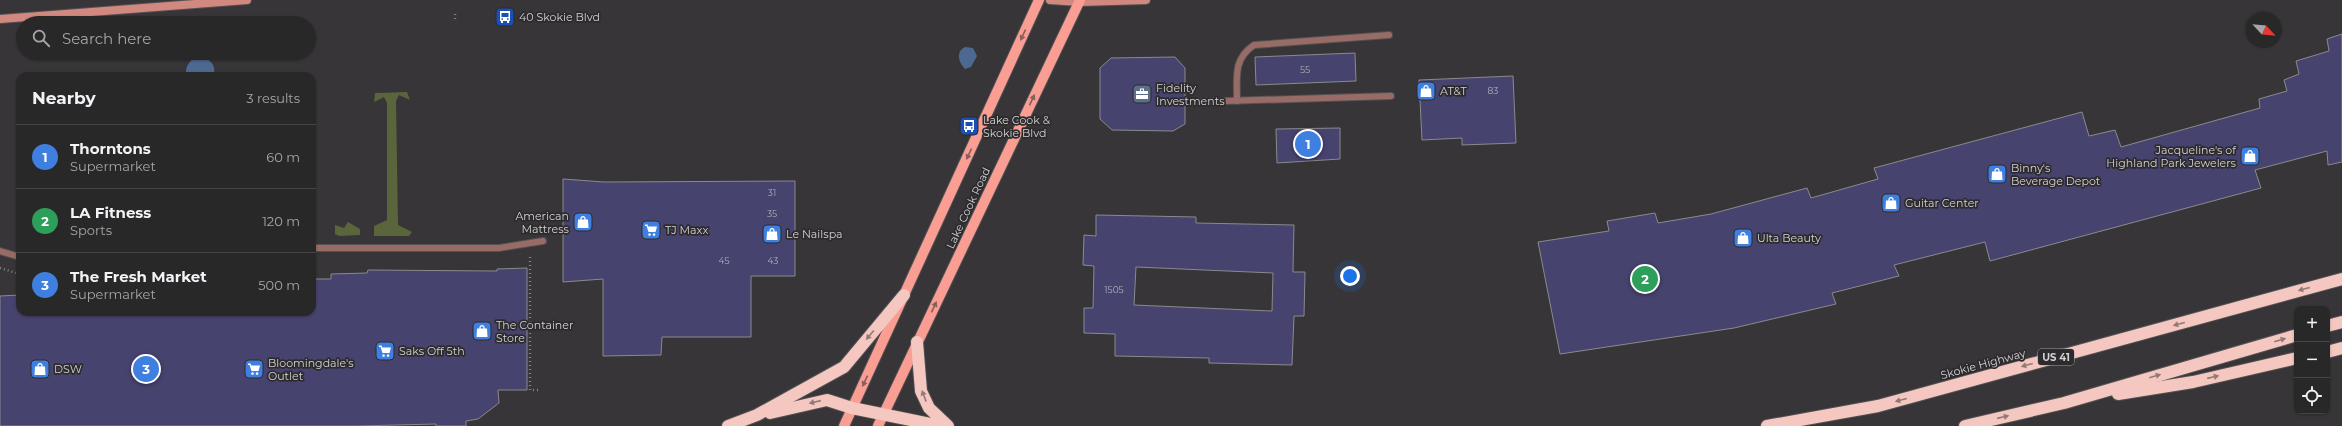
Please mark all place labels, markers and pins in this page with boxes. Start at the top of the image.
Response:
bus stop icon: 40 Skokie Blvd [494,6,516,28]
place label: 40 Skokie Blvd [519,10,600,24]
shop icon: AT&T [1415,80,1437,102]
place label: Fidelity Investments [1156,81,1225,108]
office icon: Fidelity Investments [1131,83,1153,105]
place label: AT&T [1440,84,1467,98]
place label: Lake Cook & Skokie Blvd [983,113,1051,140]
bus stop icon: Lake Cook & Skokie Blvd [958,115,980,137]
pin: 1 [1295,129,1321,159]
place label: Jacqueline's of Highland Park Jewelers [2106,143,2237,170]
shop icon: Jacqueline's of Highland Park Jewelers [2239,145,2261,167]
place label: Binny's Beverage Depot [2011,161,2101,188]
shop icon: Binny's Beverage Depot [1986,163,2008,185]
shop icon: Guitar Center [1880,192,1902,214]
place label: Guitar Center [1905,196,1979,210]
place label: American Mattress [515,209,570,236]
shop icon: American Mattress [572,211,594,233]
supermarket icon: TJ Maxx [640,219,662,241]
place label: TJ Maxx [665,223,708,237]
shop icon: Le Nailspa [761,223,783,245]
place label: Le Nailspa [786,227,843,241]
shop icon: Ulta Beauty [1732,227,1754,249]
place label: Ulta Beauty [1757,231,1821,245]
pin: 2 [1632,264,1658,294]
place label: The Container Store [496,318,573,345]
shop icon: The Container Store [471,320,493,342]
supermarket icon: Saks Off 5th [374,340,396,362]
place label: Saks Off 5th [399,344,465,358]
pin: 3 [133,354,159,384]
place label: Bloomingdale's Outlet [268,356,354,383]
shop icon: DSW [29,358,51,380]
supermarket icon: Bloomingdale's Outlet [243,358,265,380]
place label: DSW [54,362,82,376]

